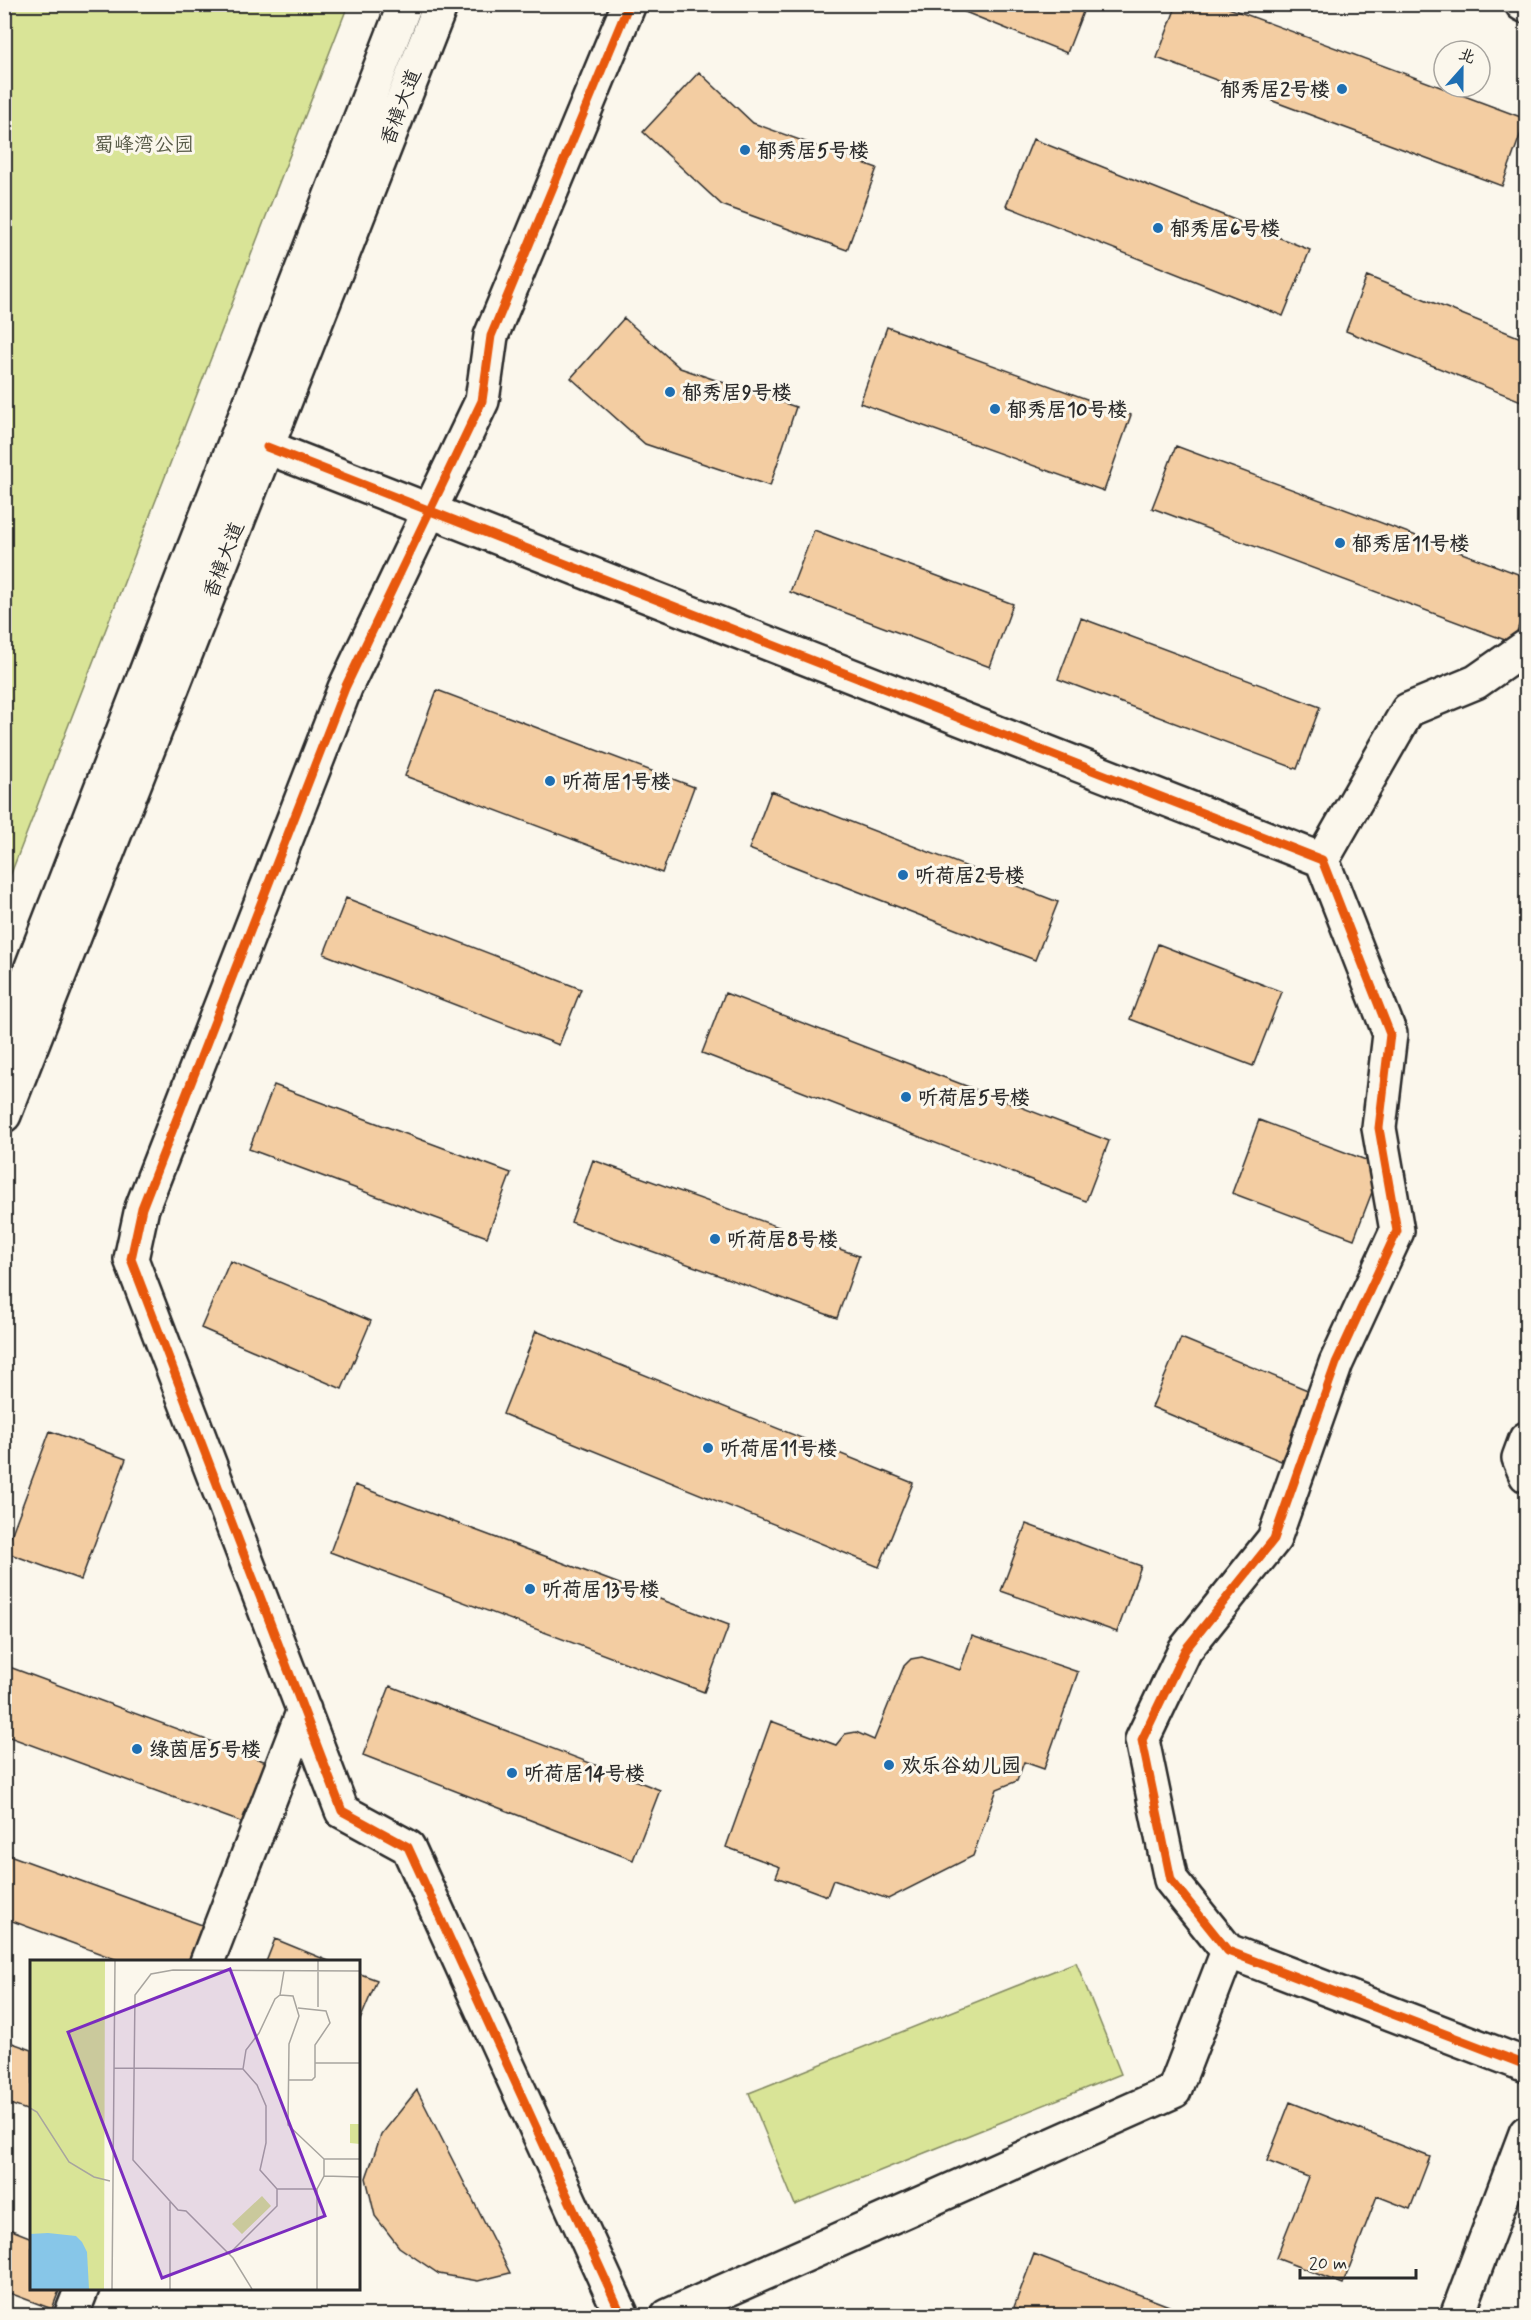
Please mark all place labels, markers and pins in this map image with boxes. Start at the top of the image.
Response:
place label: 郁秀居2号楼 [1220,77,1330,104]
marker: 郁秀居2号楼 [1335,82,1349,96]
place label: 郁秀居5号楼 [757,138,869,165]
marker: 郁秀居5号楼 [738,143,752,157]
place label: 郁秀居6号楼 [1170,216,1280,243]
marker: 郁秀居6号楼 [1151,221,1165,235]
place label: 郁秀居9号楼 [682,380,792,407]
marker: 郁秀居9号楼 [663,385,677,399]
place label: 郁秀居10号楼 [1007,397,1127,424]
marker: 郁秀居10号楼 [988,402,1002,416]
place label: 郁秀居11号楼 [1352,531,1470,558]
marker: 郁秀居11号楼 [1333,536,1347,550]
place label: 听荷居1号楼 [562,769,671,796]
marker: 听荷居1号楼 [543,774,557,788]
place label: 听荷居2号楼 [915,863,1025,890]
marker: 听荷居2号楼 [896,868,910,882]
place label: 听荷居5号楼 [918,1085,1030,1112]
marker: 听荷居5号楼 [899,1090,913,1104]
place label: 听荷居8号楼 [727,1227,838,1254]
marker: 听荷居8号楼 [708,1232,722,1246]
place label: 听荷居11号楼 [720,1436,838,1463]
marker: 听荷居11号楼 [701,1441,715,1455]
place label: 听荷居13号楼 [542,1577,659,1604]
marker: 听荷居13号楼 [523,1582,537,1596]
place label: 绿茵居5号楼 [149,1737,261,1764]
marker: 绿茵居5号楼 [130,1742,144,1756]
place label: 欢乐谷幼儿园 [901,1753,1021,1780]
marker: 欢乐谷幼儿园 [882,1758,896,1772]
place label: 听荷居14号楼 [524,1761,645,1788]
marker: 听荷居14号楼 [505,1766,519,1780]

